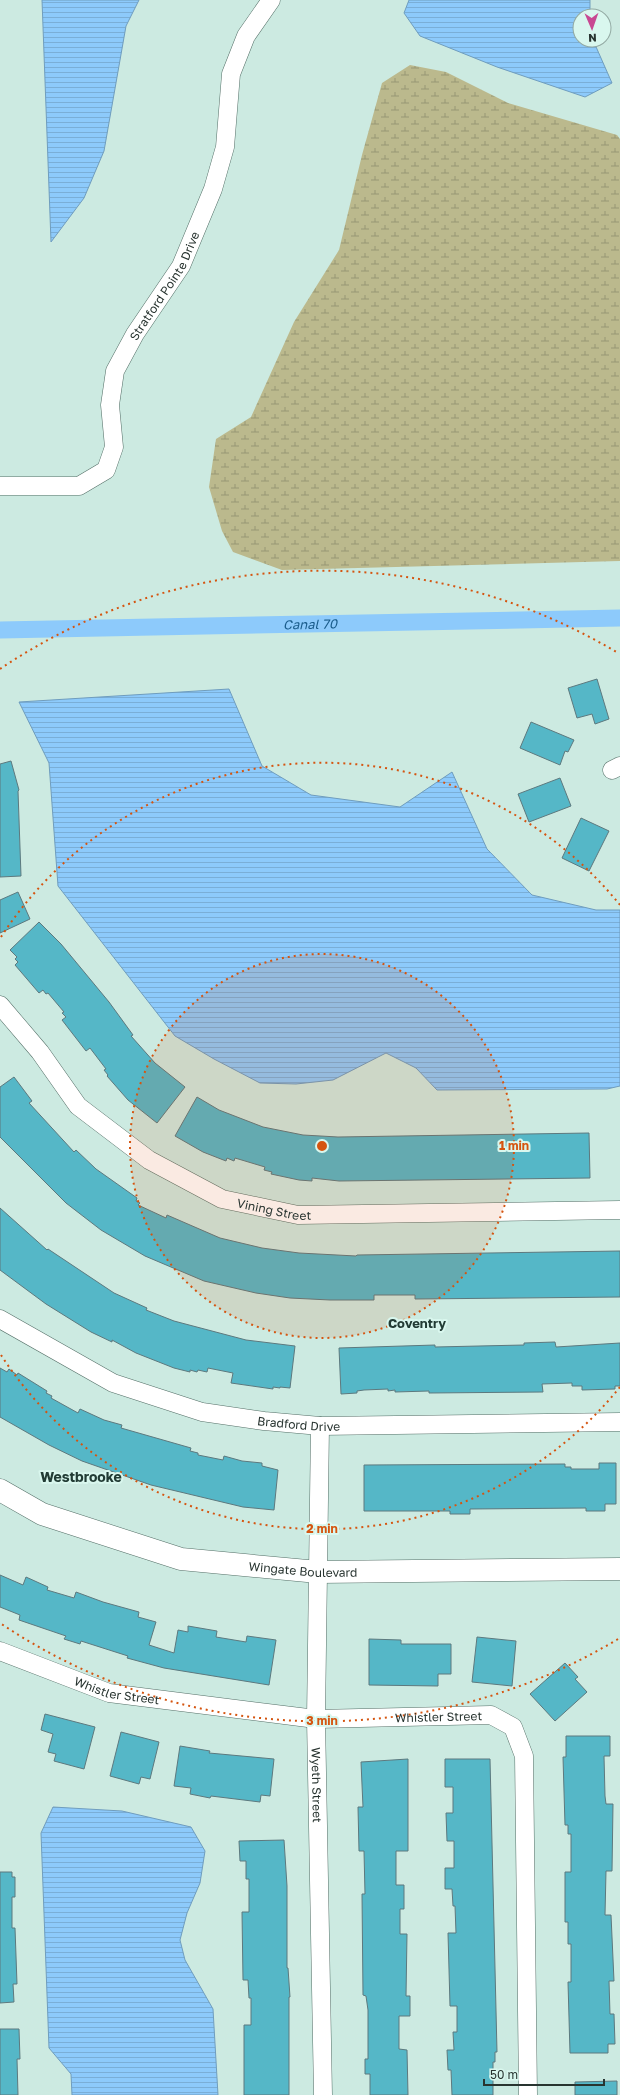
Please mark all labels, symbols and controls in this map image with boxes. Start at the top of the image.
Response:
north arrow [572,8,612,48]
text: N [588,32,597,45]
street label: Stratford Pointe Drive [126,229,202,343]
water label: Canal 70 [283,615,338,633]
text: 1 min [499,1138,529,1153]
centre of rings [315,1139,329,1153]
street label: Vining Street [236,1195,312,1223]
district label: Coventry [388,1315,446,1331]
street label: Bradford Drive [256,1413,340,1434]
district label: Westbrooke [40,1468,122,1485]
text: 2 min [306,1521,338,1536]
street label: Wingate Boulevard [248,1558,358,1580]
street label: Whistler Street [72,1673,161,1707]
street label: Whistler Street [395,1708,483,1725]
text: 3 min [306,1713,338,1728]
street label: Wyeth Street [309,1747,325,1823]
scale bar [484,2061,604,2087]
text: 50 m [490,2067,518,2082]

